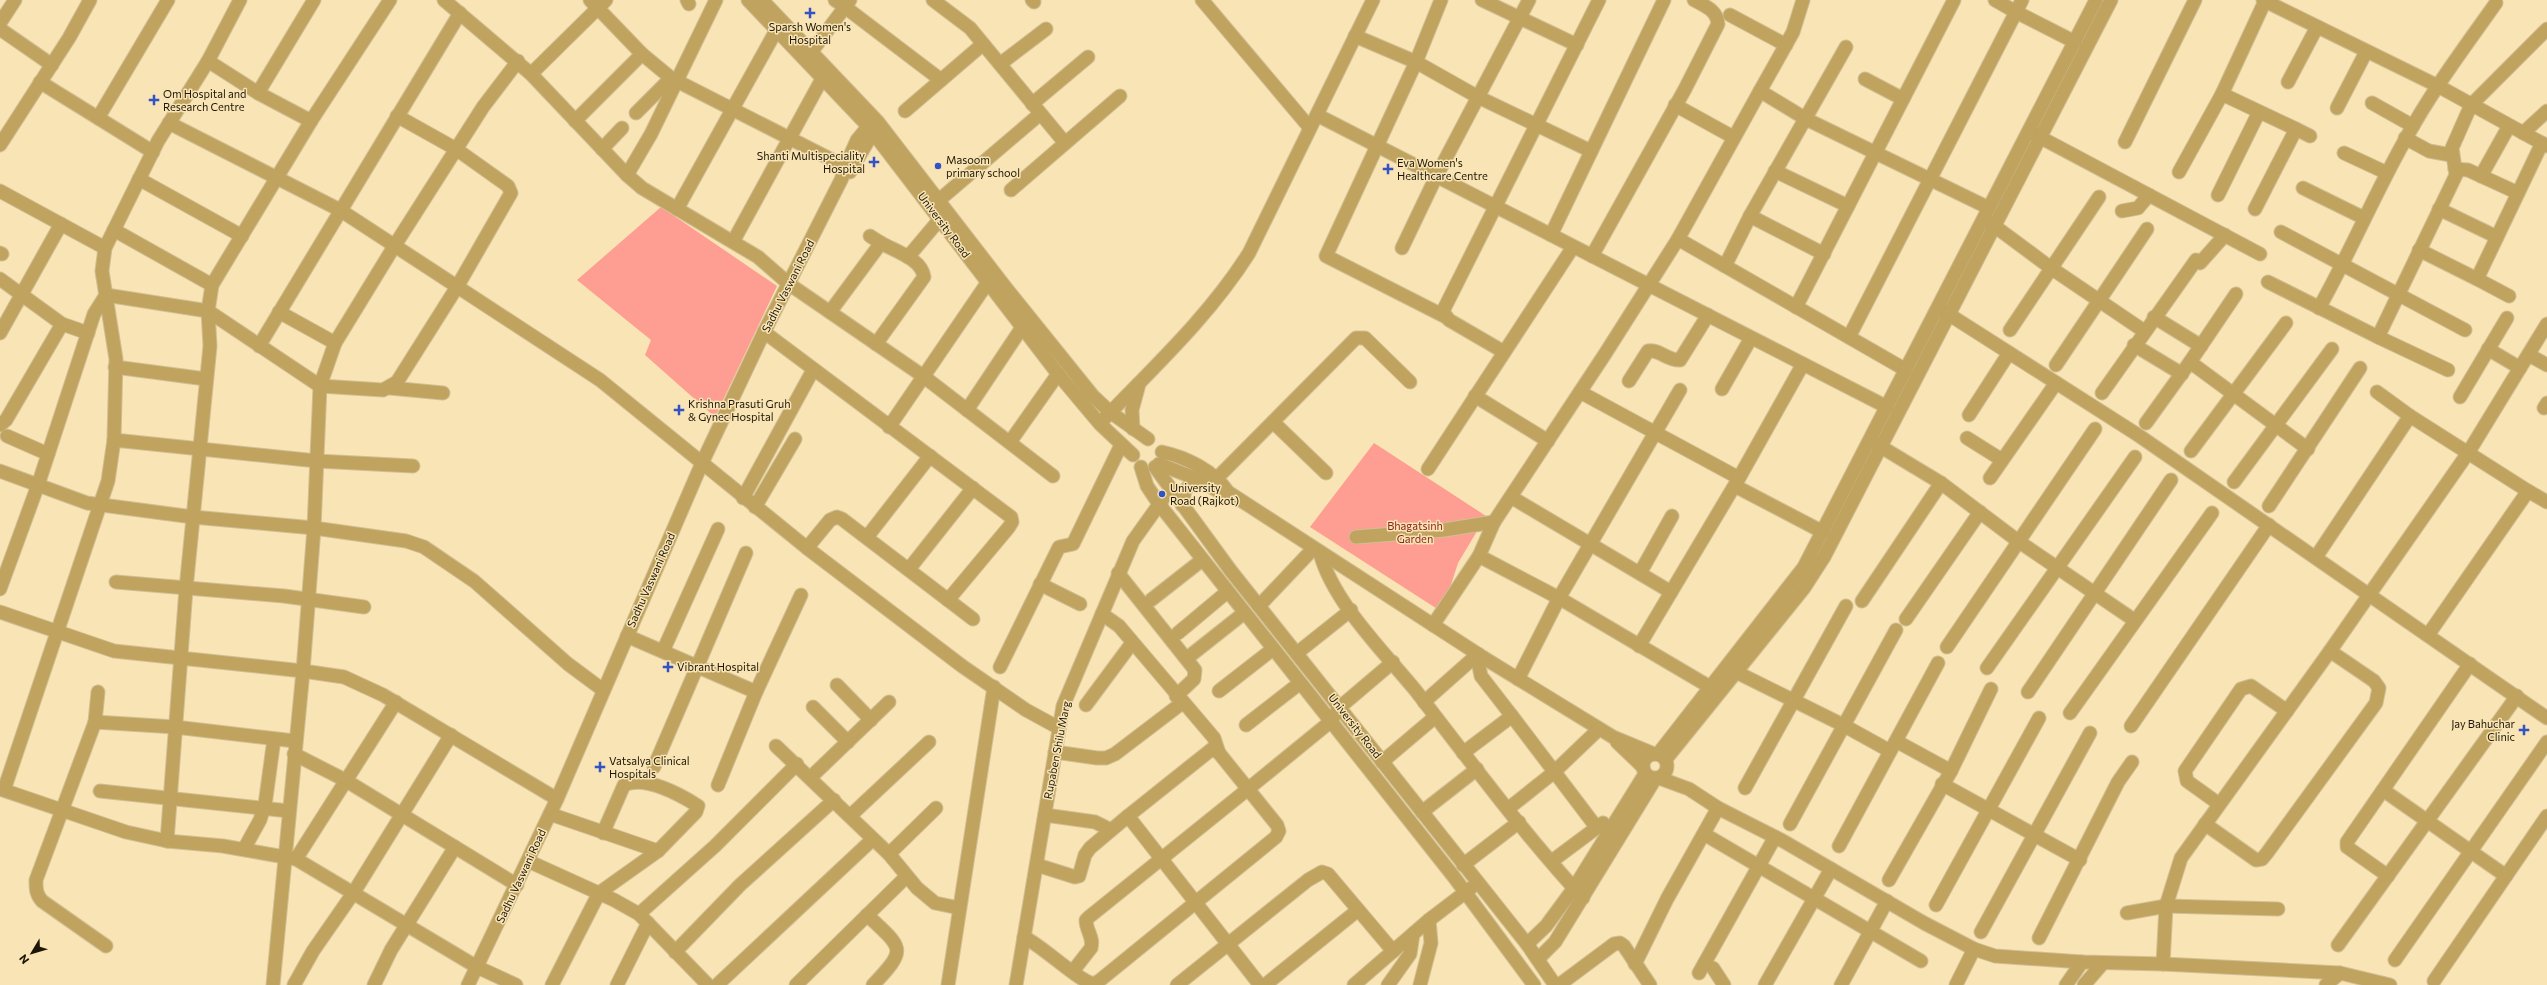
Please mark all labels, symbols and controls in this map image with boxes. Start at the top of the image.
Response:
marker: Sparsh Women's Hospital [804,7,816,19]
place label: Sparsh Women's Hospital [769,20,851,46]
place label: Om Hospital and Research Centre [163,87,246,113]
marker: Om Hospital and Research Centre [148,94,160,106]
place label: Shanti Multispeciality Hospital [757,149,865,175]
place label: Masoom primary school [946,153,1020,179]
marker: Shanti Multispeciality Hospital [868,156,880,168]
place label: Eva Women's Healthcare Centre [1397,156,1488,182]
marker: Masoom primary school [933,161,943,171]
marker: Eva Women's Healthcare Centre [1382,163,1394,175]
street label: University Road [916,189,973,260]
street label: Sadhu Vaswani Road [759,237,817,334]
place label: Krishna Prasuti Gruh & Gynec Hospital [688,397,791,423]
marker: Krishna Prasuti Gruh & Gynec Hospital [673,404,685,416]
place label: University Road (Rajkot) [1170,481,1239,507]
marker: University Road (Rajkot) [1157,489,1167,499]
park label: Bhagatsinh Garden [1387,519,1443,545]
street label: Sadhu Vaswani Road [624,531,677,629]
place label: Vibrant Hospital [677,660,759,673]
marker: Vibrant Hospital [662,661,674,673]
street label: University Road [1326,691,1385,761]
street label: Rupaben Shilu Marg [1041,700,1072,800]
place label: Jay Bahuchar Clinic [2451,717,2516,743]
marker: Jay Bahuchar Clinic [2518,724,2530,736]
place label: Vatsalya Clinical Hospitals [609,754,690,780]
marker: Vatsalya Clinical Hospitals [594,761,606,773]
street label: Sadhu Vaswani Road [493,827,548,925]
north arrow [12,933,52,973]
text: N [16,952,31,967]

